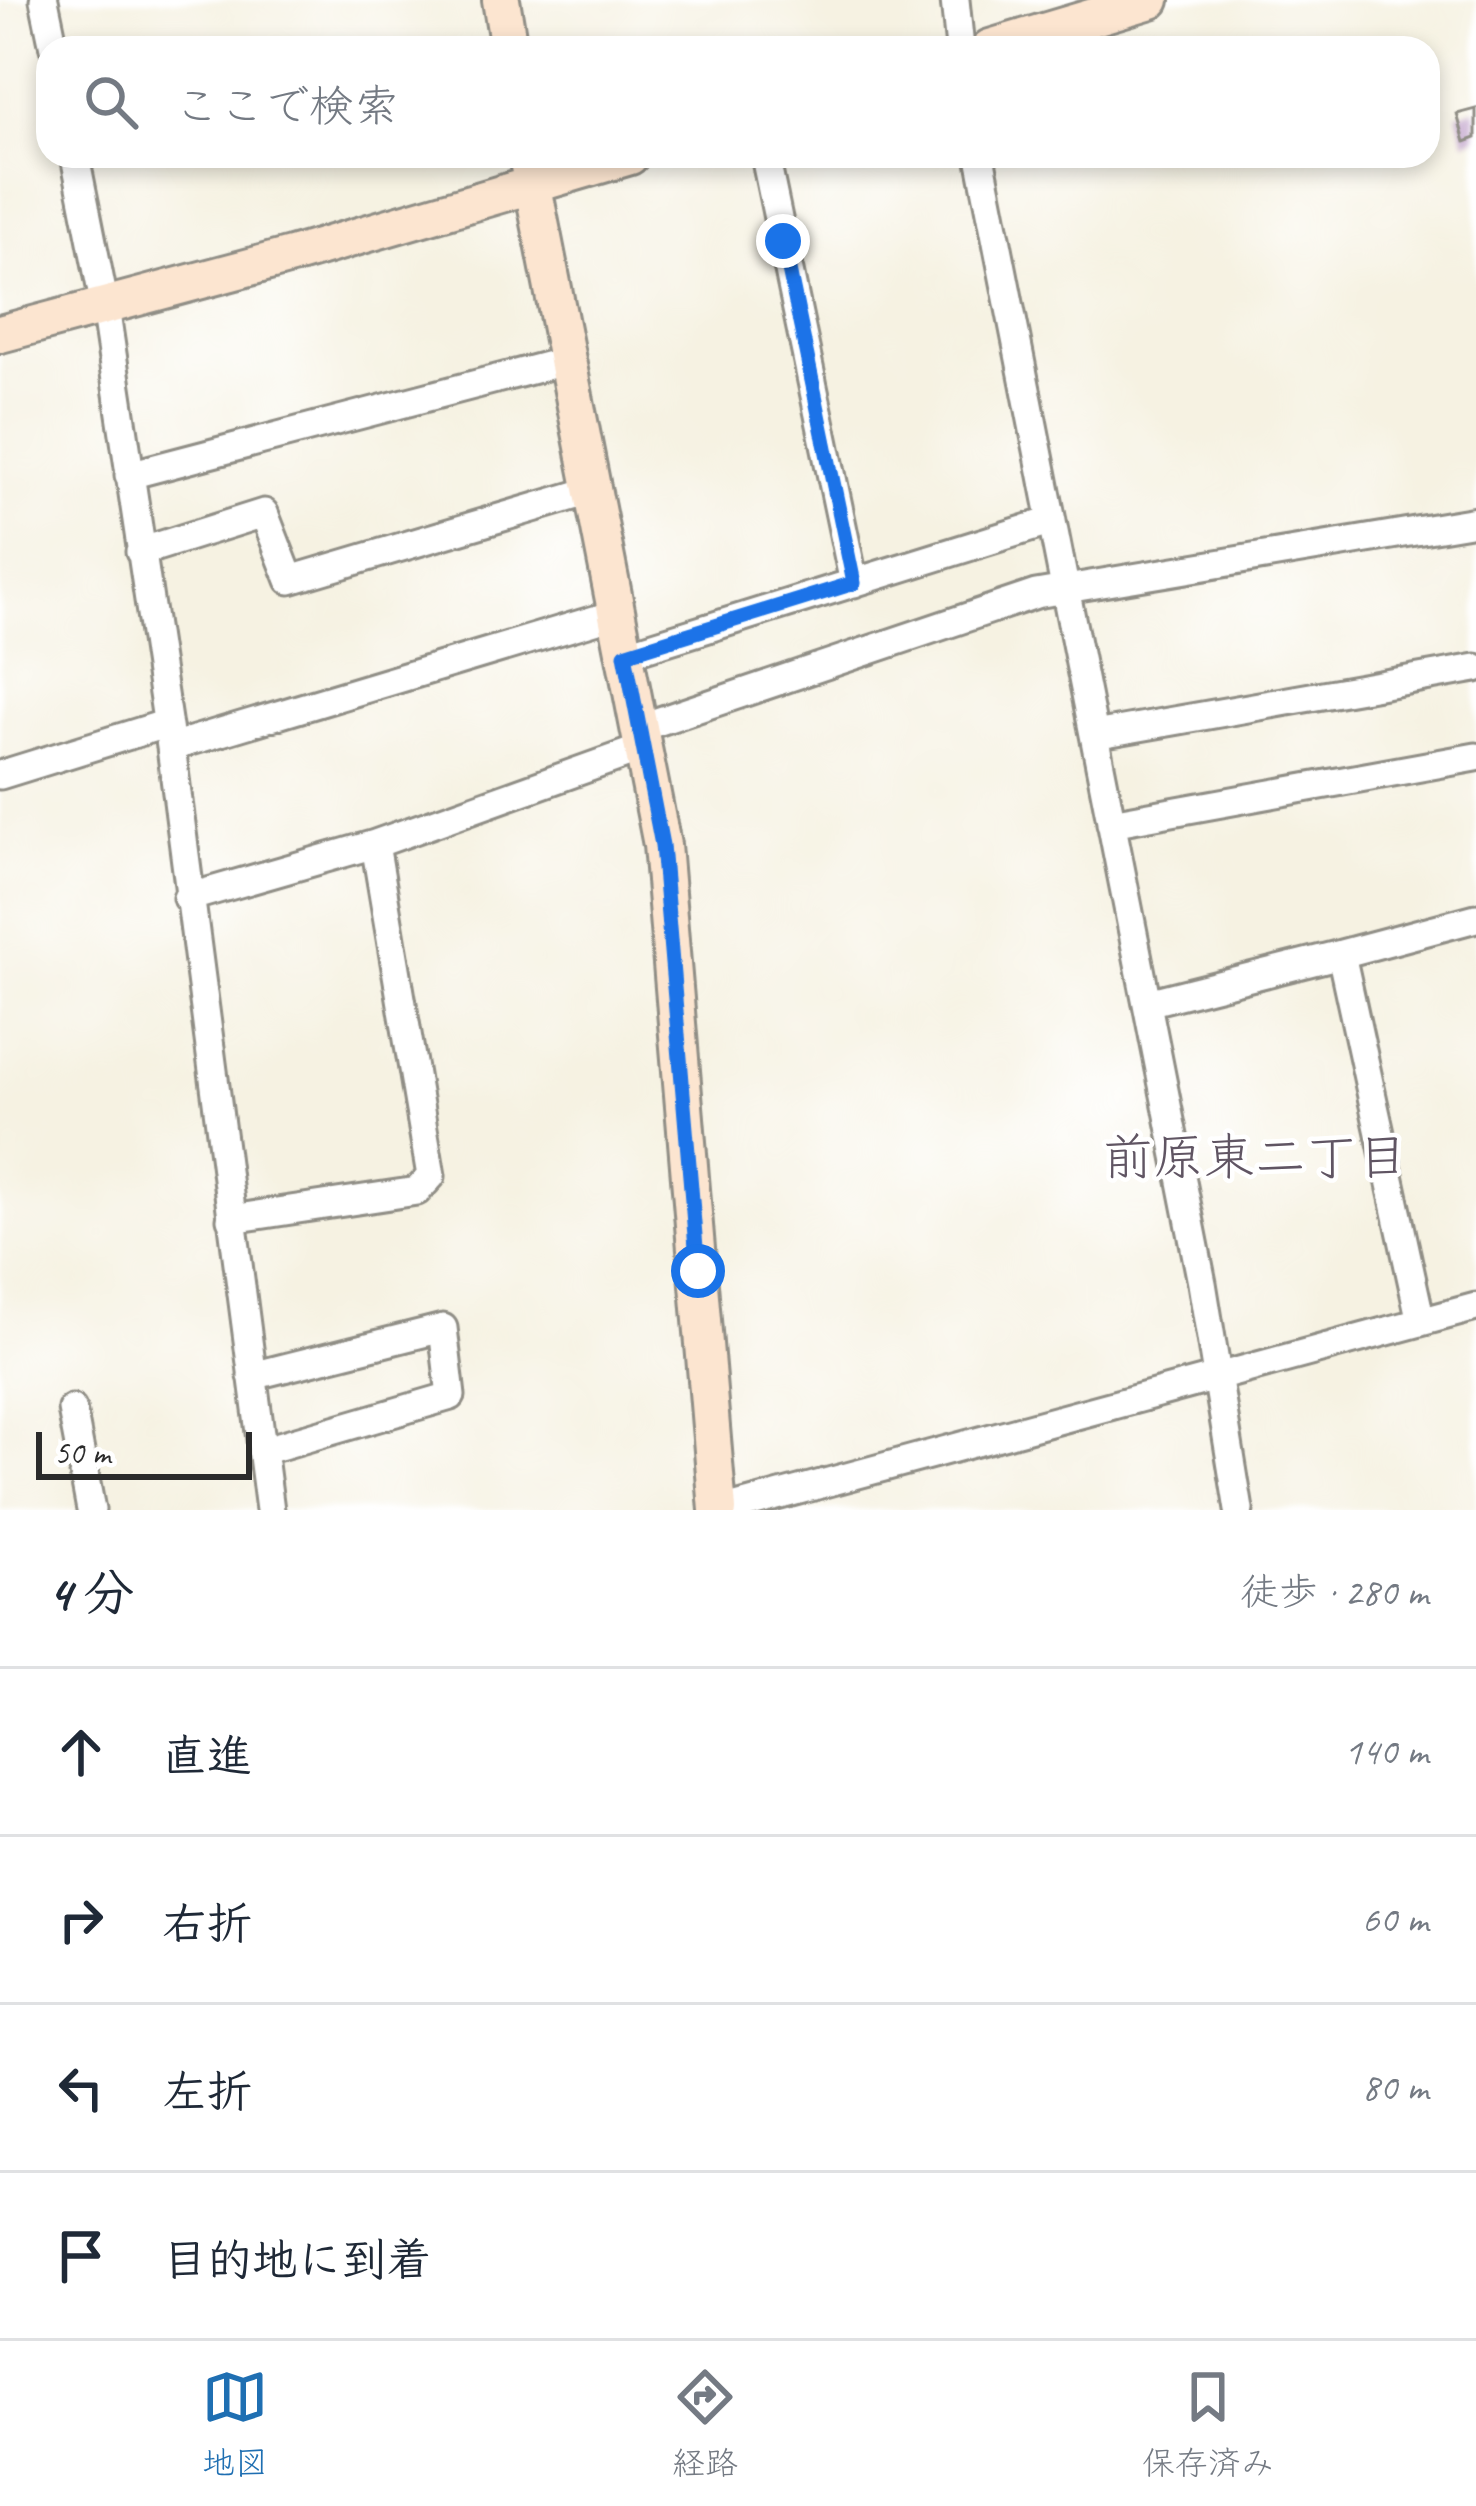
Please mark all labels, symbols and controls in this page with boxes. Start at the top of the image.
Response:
search box [36,36,1440,168]
icon: search [78,69,144,135]
text: ここで検索 [174,78,399,135]
route end [756,214,810,268]
district label: 前原東二丁目 [1102,1125,1408,1189]
route start [671,1244,725,1298]
scale bar [36,1426,252,1479]
text: 50 m [54,1432,110,1474]
text: 4 分 [48,1561,134,1625]
text: 徒歩 · 280 m [1240,1568,1428,1617]
icon: ahead [48,1719,114,1785]
text: 140 m [1344,1727,1428,1776]
text: 直進 [162,1728,252,1785]
icon: right [48,1887,114,1953]
text: 60 m [1362,1895,1428,1944]
text: 右折 [162,1896,252,1953]
icon: left [48,2055,114,2121]
text: 80 m [1362,2063,1428,2112]
text: 左折 [162,2064,252,2121]
icon: arrive [48,2223,114,2289]
text: 目的地に到着 [162,2232,432,2289]
tab: 地図 [202,2364,268,2484]
tab: 経路 [672,2364,738,2484]
tab: 保存済み [1142,2364,1274,2484]

